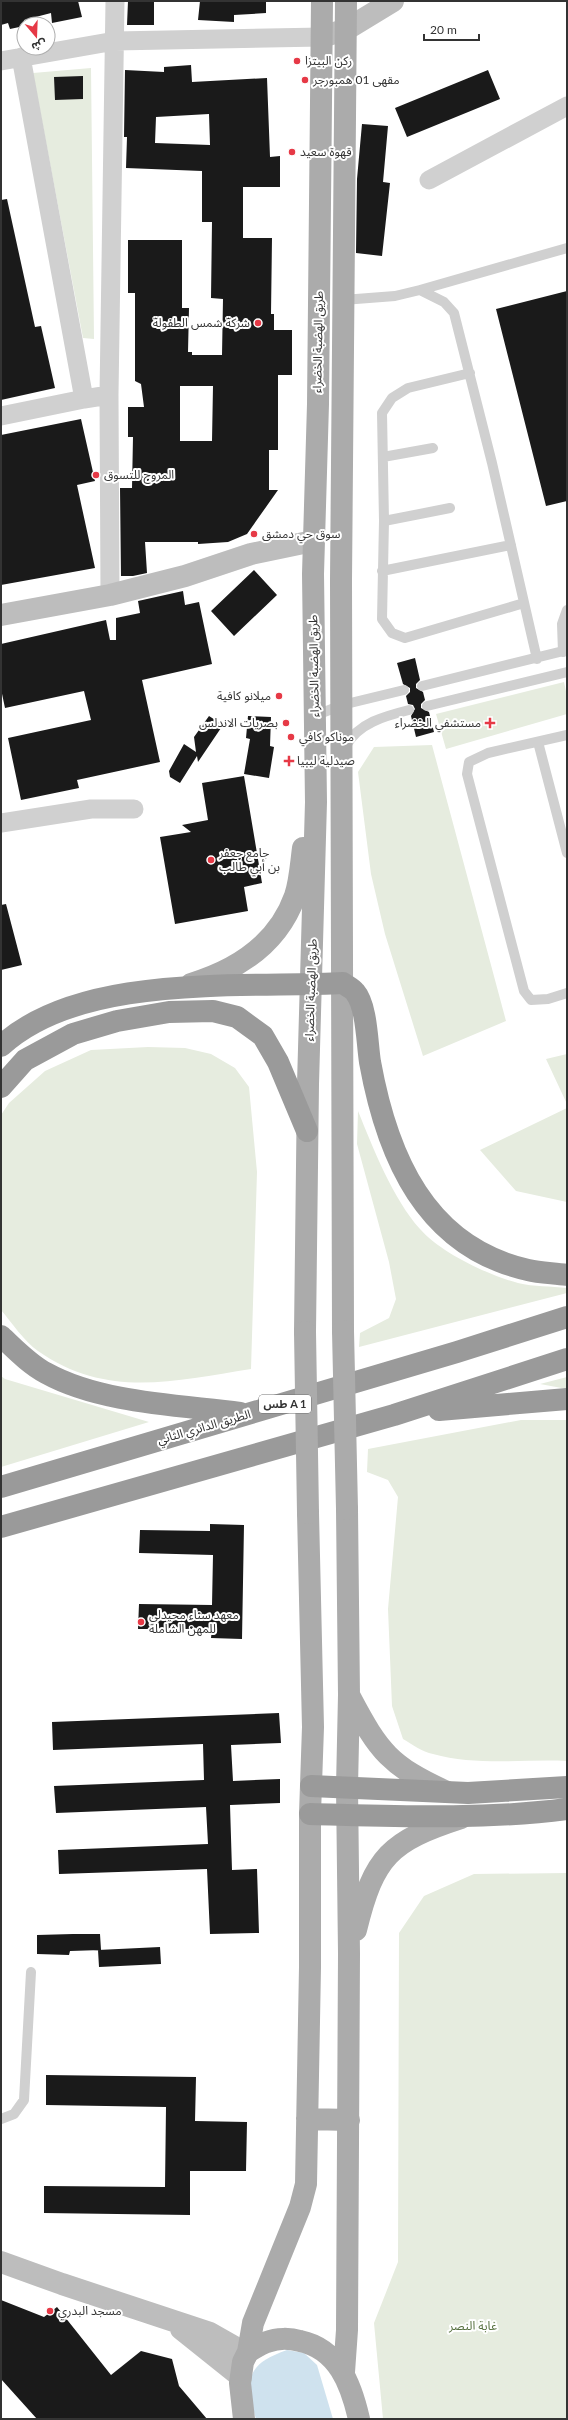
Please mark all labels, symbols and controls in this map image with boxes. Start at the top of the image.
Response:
north arrow [16,16,56,56]
scale bar [424,16,479,42]
text: 20 m [430,22,457,37]
text: ش [30,36,49,55]
place label: ركن البيتزا [305,53,352,68]
marker: ركن البيتزا [292,56,302,66]
place label: مقهى 01 همبورجر [312,72,400,87]
marker: مقهى 01 همبورجر [300,75,310,85]
place label: قهوة سعيد [300,144,352,159]
marker: قهوة سعيد [287,147,297,157]
street label: طريق الهضبة الخضراء [309,291,327,393]
place label: شركة شمس الطفولة [153,315,250,330]
marker: شركة شمس الطفولة [253,318,263,328]
place label: المروج للتسوق [104,467,174,484]
marker: المروج للتسوق [91,470,101,480]
place label: سوق حي دمشق [262,526,340,544]
marker: سوق حي دمشق [249,529,259,539]
street label: طريق الهضبة الخضراء [305,615,323,717]
place label: ميلانو كافية [217,688,271,703]
marker: ميلانو كافية [274,691,284,701]
place label: بصريات الاندلس [199,715,278,730]
place label: مستشفي الخضراء [395,715,481,733]
marker: مستشفي الخضراء [484,717,496,729]
marker: بصريات الاندلس [281,718,291,728]
place label: موناكو كافي [299,729,354,747]
marker: موناكو كافي [286,732,296,742]
place label: صيدلية ليبيا [297,753,355,768]
marker: صيدلية ليبيا [284,756,294,766]
place label: جامع جعفر بن أبي طالب [218,845,280,877]
marker: جامع جعفر بن أبي طالب [206,855,216,865]
street label: طريق الهضبة الخضراء [301,938,321,1042]
road number: طس A 1 [259,1395,311,1413]
street label: الطريق الدائري الثاني [155,1406,253,1450]
place label: معهد سناء محيدلي للمهن الشاملة [149,1607,239,1636]
marker: معهد سناء محيدلي للمهن الشاملة [136,1617,146,1627]
place label: مسجد البدري [58,2303,122,2321]
marker: مسجد البدري [45,2306,55,2316]
park label: غابة النصر [448,2318,497,2333]

